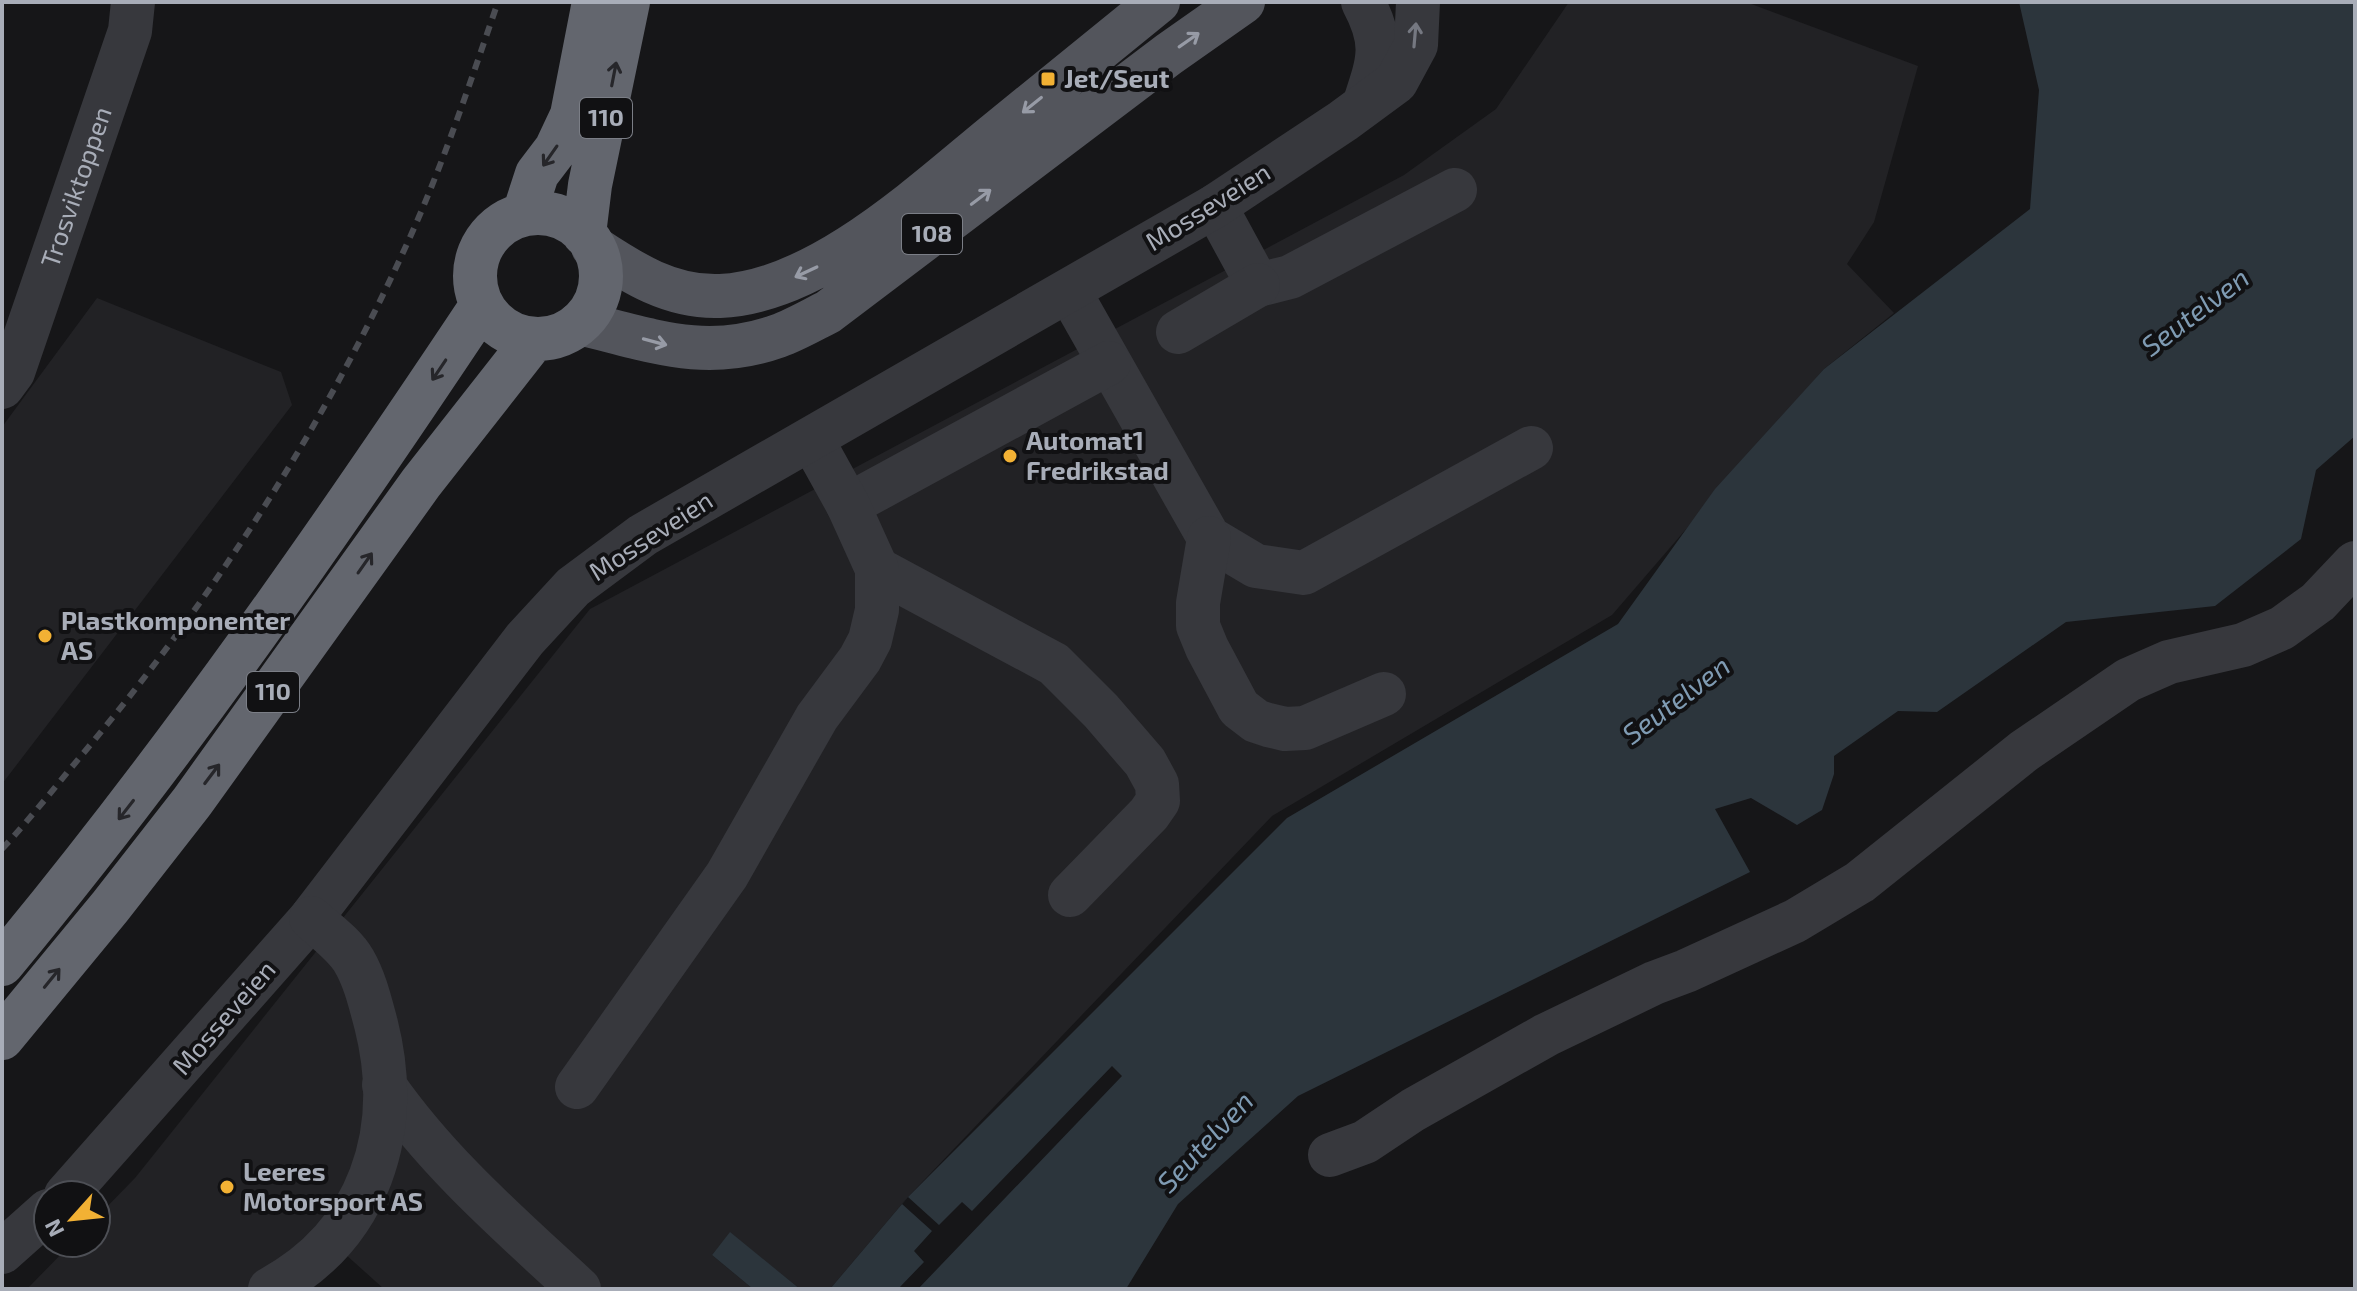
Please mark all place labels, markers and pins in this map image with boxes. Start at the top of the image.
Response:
place label: Jet/Seut [1064,62,1170,93]
marker: Jet/Seut [1039,70,1057,88]
place label: Automat1 Fredrikstad [1026,424,1169,485]
marker: Automat1 Fredrikstad [1001,447,1019,465]
place label: Plastkomponenter AS [61,604,290,665]
marker: Plastkomponenter AS [36,627,54,645]
place label: Leeres Motorsport AS [243,1155,423,1216]
marker: Leeres Motorsport AS [218,1178,236,1196]

